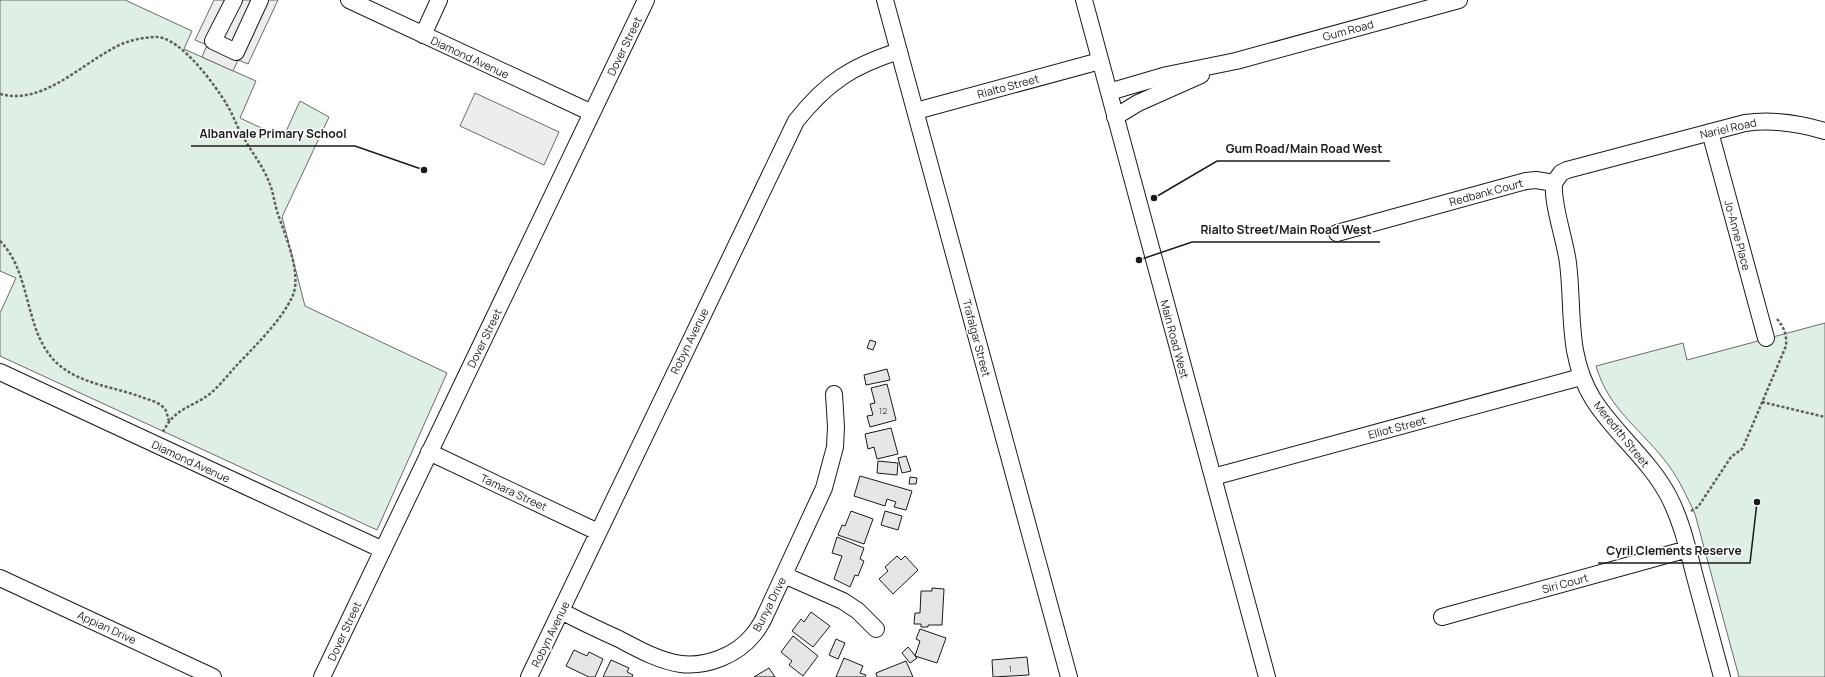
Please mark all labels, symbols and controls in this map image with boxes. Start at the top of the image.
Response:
street label: Dover Street [603,14,645,78]
street label: Gum Road [1321,16,1375,44]
street label: Diamond Avenue [428,32,512,82]
street label: Rialto Street [975,71,1041,101]
street label: Nariel Road [1698,114,1758,142]
callout: Albanvale Primary School [191,122,355,146]
text: Albanvale Primary School [199,125,347,142]
callout: Gum Road/Main Road West [1217,137,1390,161]
text: Gum Road/Main Road West [1226,140,1382,157]
street label: Redbank Court [1447,175,1525,209]
street label: Jo-Anne Place [1721,198,1755,272]
callout: Rialto Street/Main Road West [1192,218,1380,242]
text: Rialto Street/Main Road West [1200,221,1372,238]
street label: Trafalgar Street [959,298,995,378]
street label: Main Road West [1157,298,1193,380]
street label: Robyn Avenue [667,305,712,377]
street label: Dover Street [463,306,505,370]
street label: Meredith Street [1591,398,1653,470]
house number: 12 [879,404,887,417]
street label: Elliot Street [1366,412,1428,442]
street label: Diamond Avenue [149,436,233,486]
street label: Tamara Street [478,470,550,514]
callout: Cyril Clements Reserve [1598,539,1750,563]
text: Cyril Clements Reserve [1606,542,1742,559]
street label: Siri Court [1540,570,1590,596]
street label: Bunya Drive [749,574,789,634]
street label: Robyn Avenue [528,598,573,670]
street label: Dover Street [324,599,364,663]
street label: Appian Drive [75,607,139,647]
house number: 1 [1008,662,1012,675]

